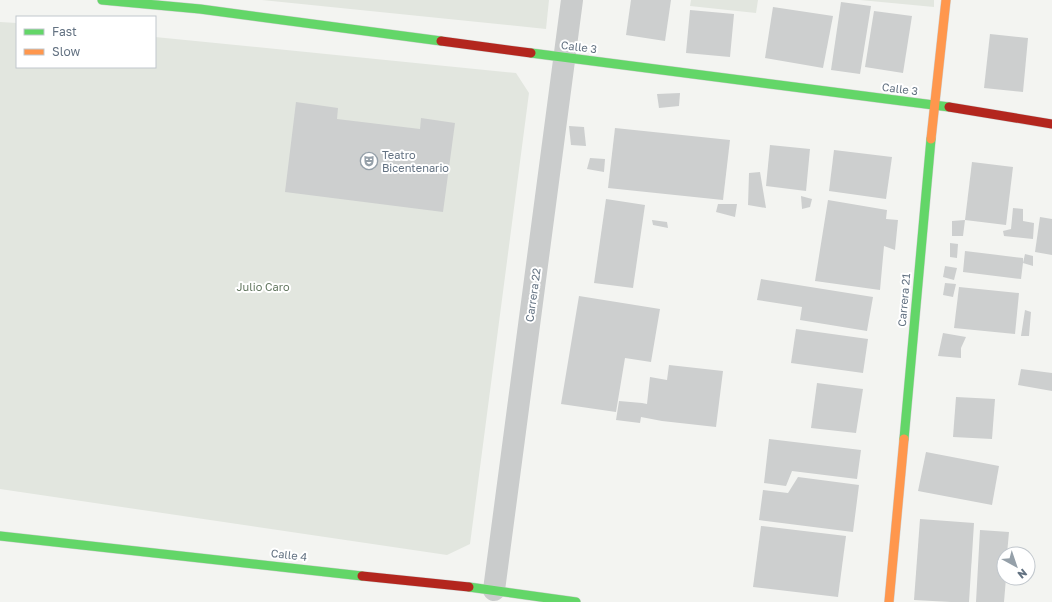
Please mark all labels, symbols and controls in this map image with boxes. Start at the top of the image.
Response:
legend [16,16,156,68]
text: Fast [52,24,77,39]
street label: Calle 3 [560,38,598,55]
text: Slow [52,44,80,59]
street label: Calle 3 [881,80,919,97]
place label: Teatro Bicentenario [382,148,449,174]
theatre icon: Teatro Bicentenario [359,151,379,171]
street label: Carrera 22 [522,267,543,323]
street label: Carrera 21 [895,273,912,327]
park label: Julio Caro [236,280,290,293]
street label: Calle 4 [270,546,308,563]
north arrow [996,546,1036,586]
text: N [1015,566,1030,582]

